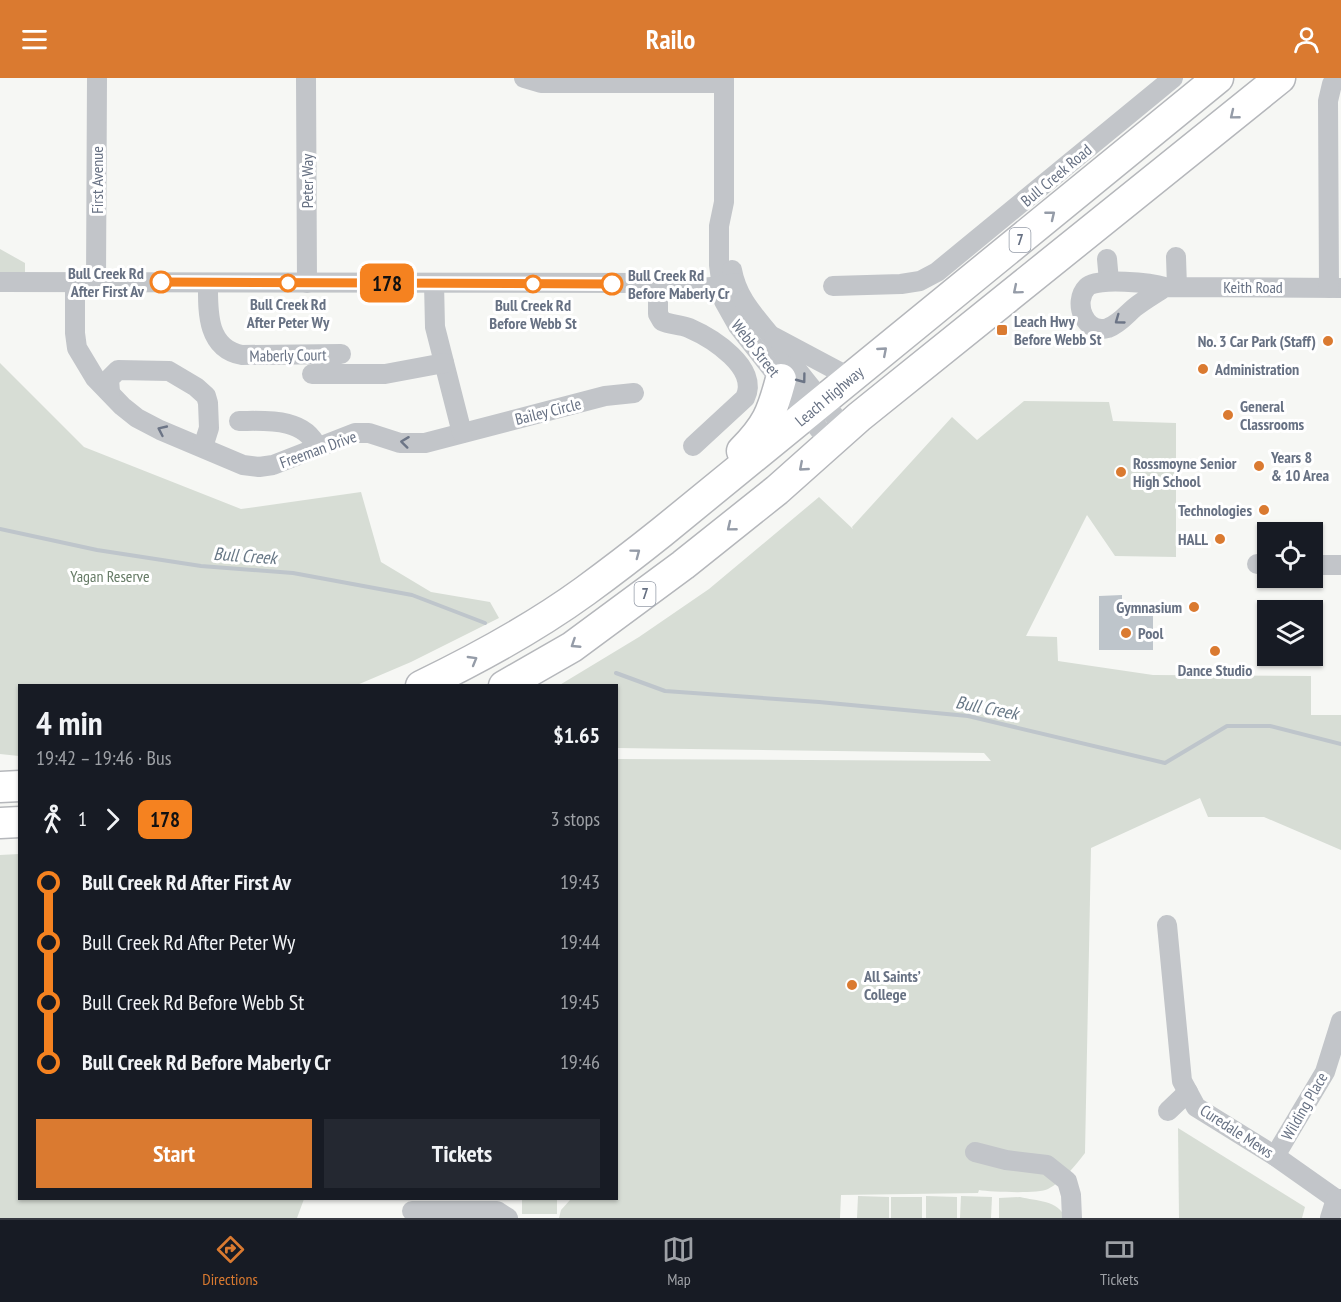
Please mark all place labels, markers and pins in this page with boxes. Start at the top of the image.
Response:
place label: Bull Creek Rd After First Av [68,263,145,301]
place label: Bull Creek Rd Before Maberly Cr [628,265,730,303]
marker: Bull Creek Rd After First Av [150,271,172,293]
marker: Bull Creek Rd Before Maberly Cr [601,273,623,295]
marker: Bull Creek Rd After Peter Wy [279,274,297,292]
marker: Bull Creek Rd Before Webb St [524,275,542,293]
place label: Bull Creek Rd After Peter Wy [246,294,330,332]
place label: Bull Creek Rd Before Webb St [489,295,577,333]
place label: Leach Hwy Before Webb St [1014,311,1102,349]
marker: Leach Hwy Before Webb St [995,323,1009,337]
place label: No. 3 Car Park (Staff) [1198,331,1316,351]
marker: No. 3 Car Park (Staff) [1321,334,1335,348]
place label: Administration [1214,359,1299,379]
marker: Administration [1196,362,1210,376]
place label: General Classrooms [1240,396,1305,434]
marker: General Classrooms [1221,408,1235,422]
place label: Years 8 & 10 Area [1270,447,1330,485]
place label: Rossmoyne Senior High School [1133,453,1237,491]
marker: Years 8 & 10 Area [1252,459,1266,473]
marker: Rossmoyne Senior High School [1114,465,1128,479]
place label: Technologies [1178,500,1252,520]
marker: Technologies [1257,503,1271,517]
place label: HALL [1178,529,1208,549]
marker: HALL [1213,532,1227,546]
place label: Gymnasium [1116,597,1182,617]
marker: Gymnasium [1187,600,1201,614]
place label: Pool [1138,623,1163,643]
marker: Pool [1119,626,1133,640]
marker: Dance Studio [1208,644,1222,658]
place label: Dance Studio [1178,660,1252,680]
place label: All Saints’ College [863,966,921,1004]
marker: All Saints’ College [845,978,859,992]

